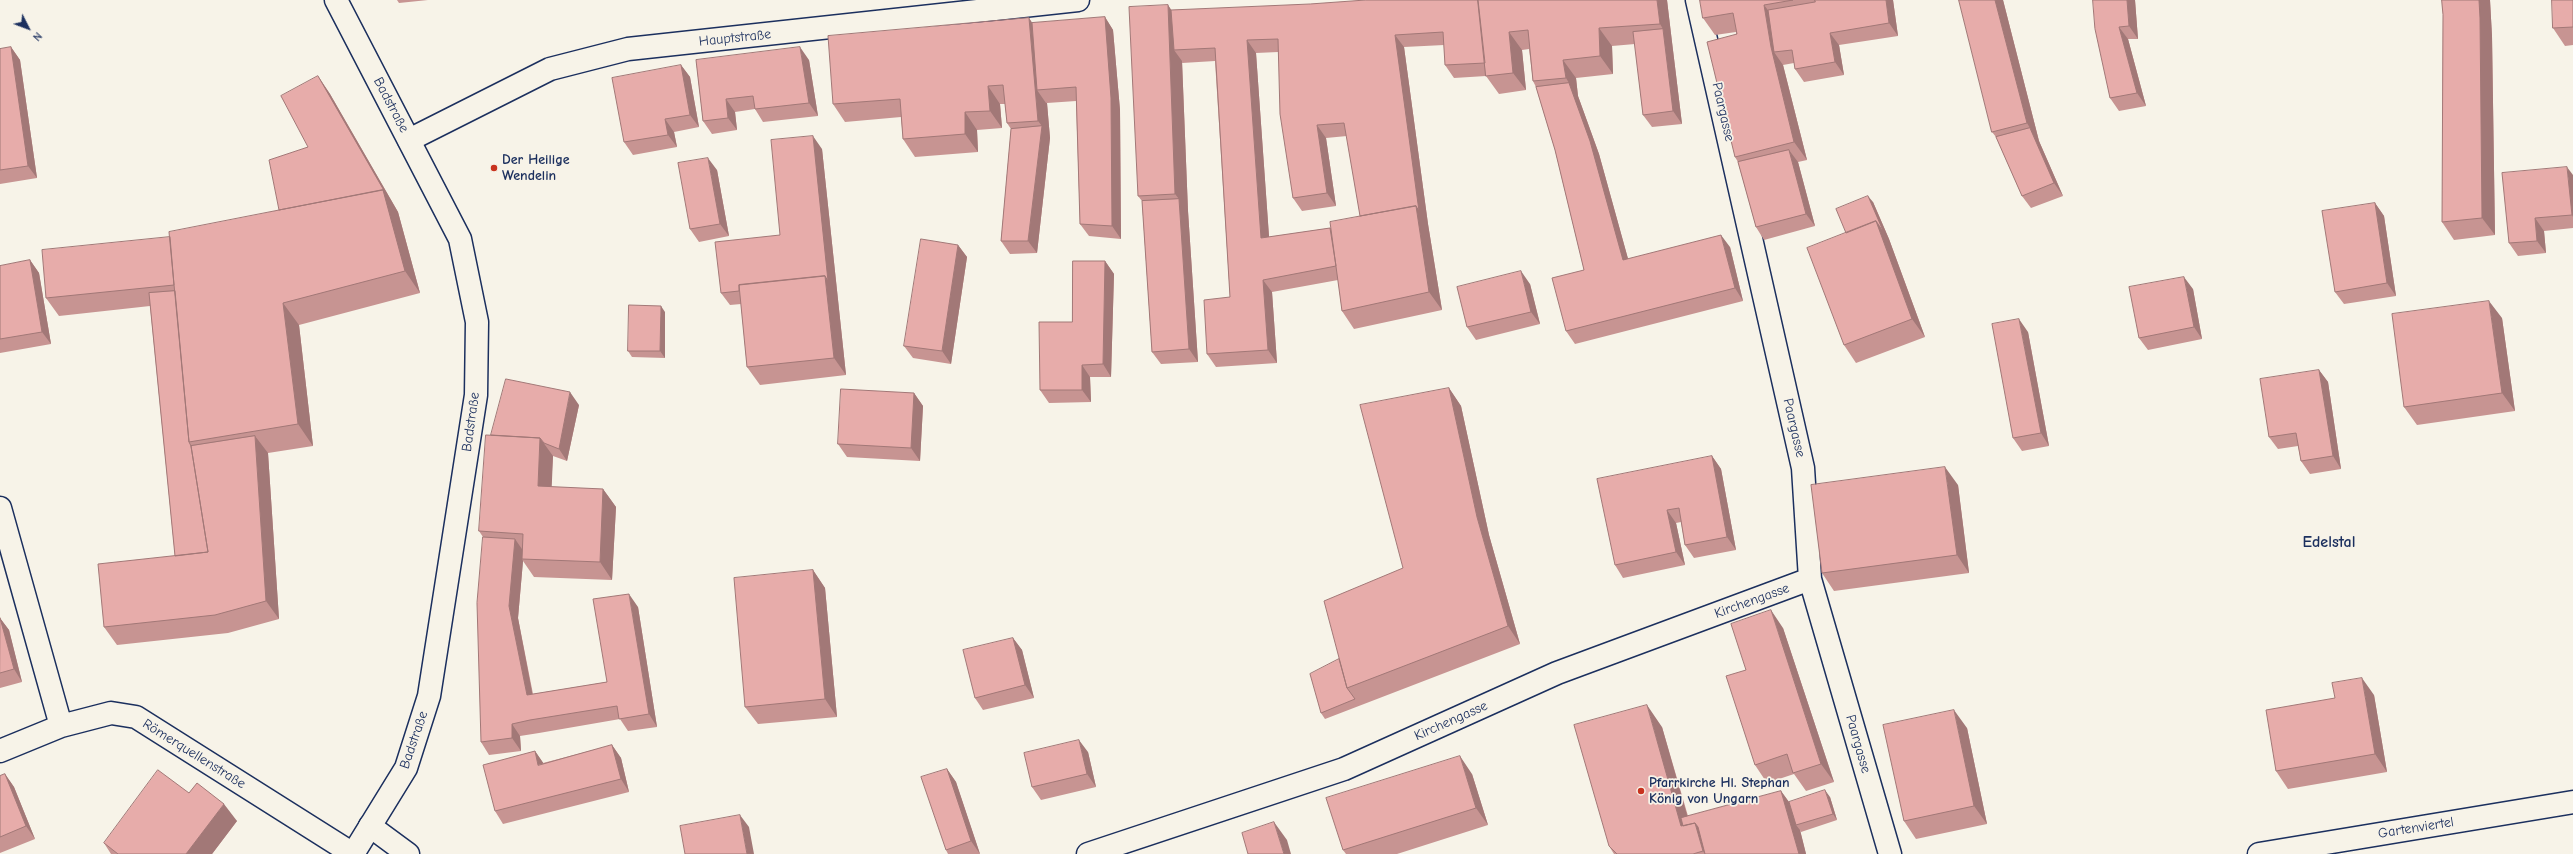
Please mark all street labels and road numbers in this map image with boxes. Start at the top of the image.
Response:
street label: Hauptstraße [698,26,772,50]
street label: Badstraße [369,75,413,135]
street label: Paargasse [1708,81,1738,143]
street label: Badstraße [459,391,483,453]
street label: Paargasse [1779,397,1809,459]
street label: Kirchengasse [1712,580,1792,622]
street label: Kirchengasse [1412,697,1490,745]
street label: Badstraße [396,709,432,771]
street label: Paargasse [1842,713,1874,775]
street label: Römerquellenstraße [139,715,249,793]
street label: Gartenviertel [2377,814,2455,842]

